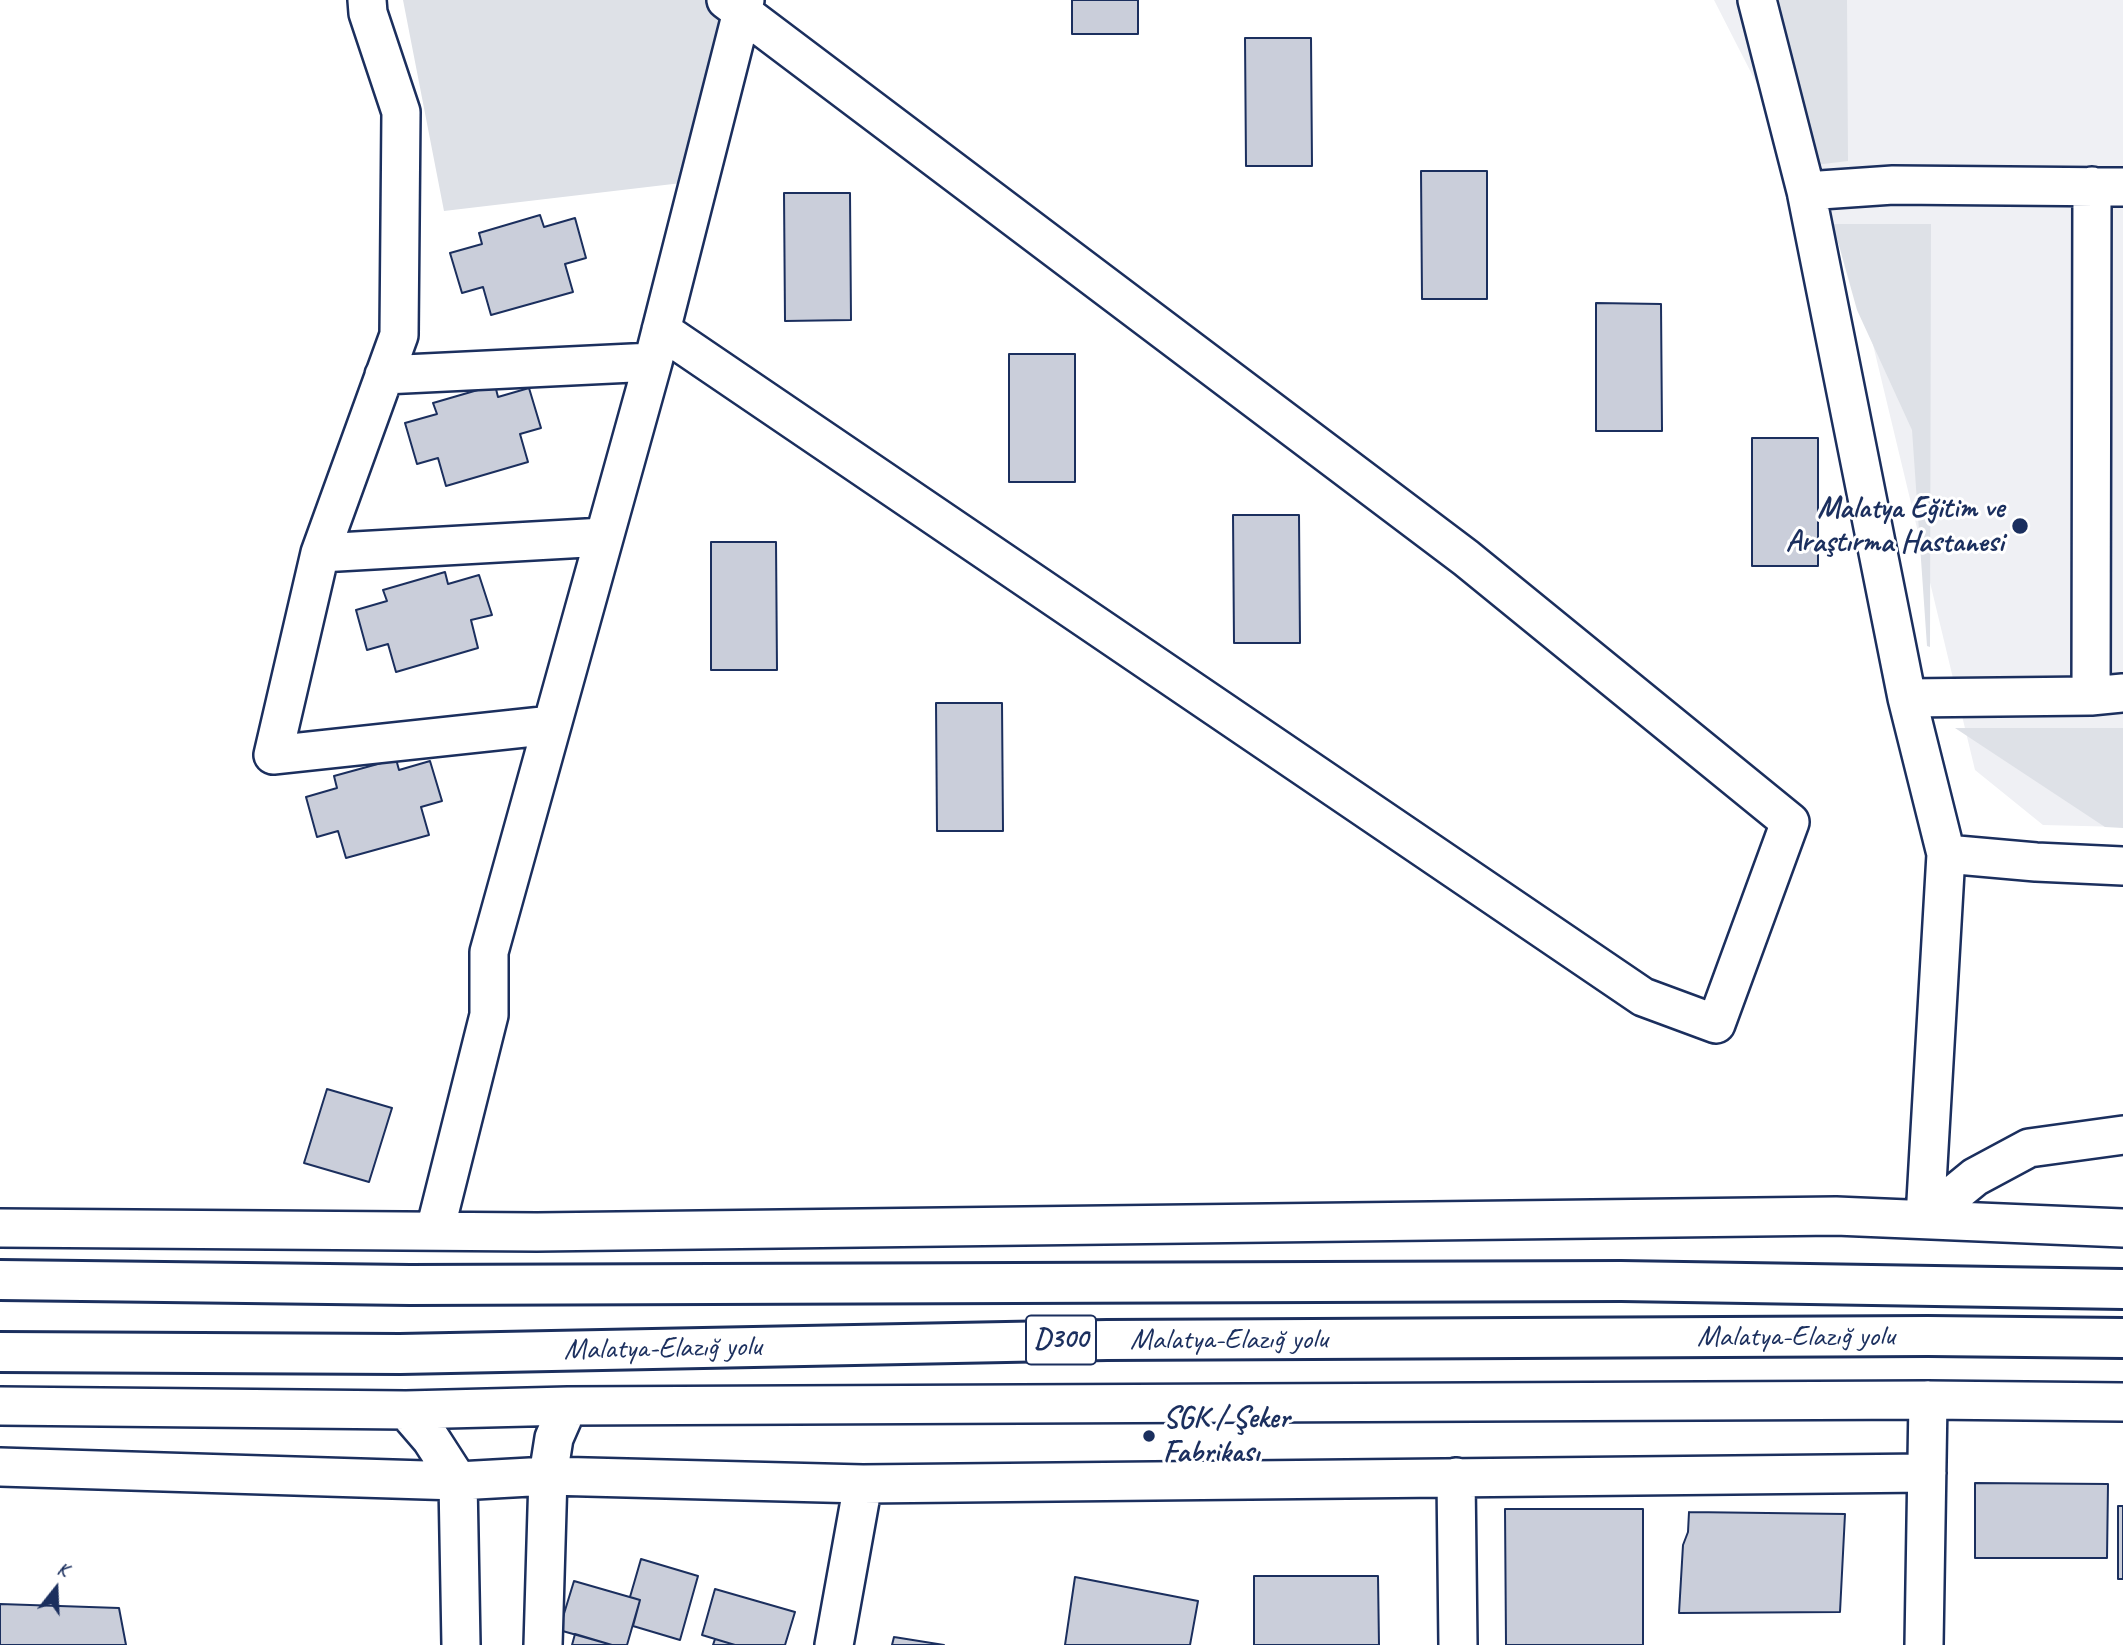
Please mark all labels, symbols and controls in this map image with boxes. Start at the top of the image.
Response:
place label: Malatya Eğitim ve Araştırma Hastanesi [1786,491,2004,562]
marker: Malatya Eğitim ve Araştırma Hastanesi [2010,516,2030,536]
road number: D300 [1026,1316,1096,1364]
street label: Malatya-Elazığ yolu [1697,1319,1895,1355]
street label: Malatya-Elazığ yolu [1130,1322,1328,1358]
street label: Malatya-Elazığ yolu [564,1329,762,1369]
place label: SGK / Şeker Fabrikası [1163,1401,1289,1472]
marker: SGK / Şeker Fabrikası [1141,1428,1157,1444]
north arrow [21,1554,91,1624]
text: K [54,1556,71,1582]

